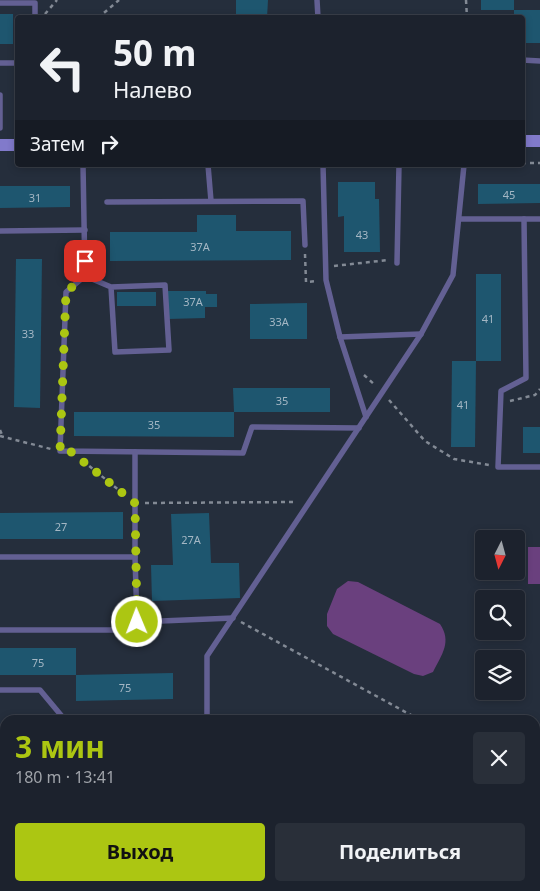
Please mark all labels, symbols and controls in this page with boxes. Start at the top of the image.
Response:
text: 50 m [113,29,196,76]
icon: left [30,35,95,100]
text: Налево [113,74,192,104]
icon: right [95,130,123,158]
text: Затем [30,131,85,157]
house number: 45 [503,187,515,202]
house number: 31 [29,190,41,205]
house number: 43 [356,227,368,242]
house number: 37А [190,239,211,254]
pin [64,240,106,282]
icon: arrive [71,247,99,275]
house number: 37А [183,294,204,309]
house number: 41 [482,311,494,326]
house number: 33А [269,314,290,329]
house number: 33 [22,326,34,341]
house number: 35 [276,393,288,408]
house number: 41 [457,397,469,412]
house number: 35 [148,417,160,432]
house number: 27 [55,519,67,534]
north arrow [475,530,525,580]
map controls [475,530,525,700]
house number: 27А [181,532,202,547]
button: search [475,590,525,640]
position arrow [110,595,162,647]
button: layers [475,650,525,700]
house number: 75 [32,655,44,670]
house number: 75 [119,680,131,695]
text: 3 мин [15,726,105,767]
button: close [473,732,525,784]
text: 180 m · 13:41 [15,766,115,788]
button: Выход [15,823,265,881]
button: Поделиться [275,823,525,881]

